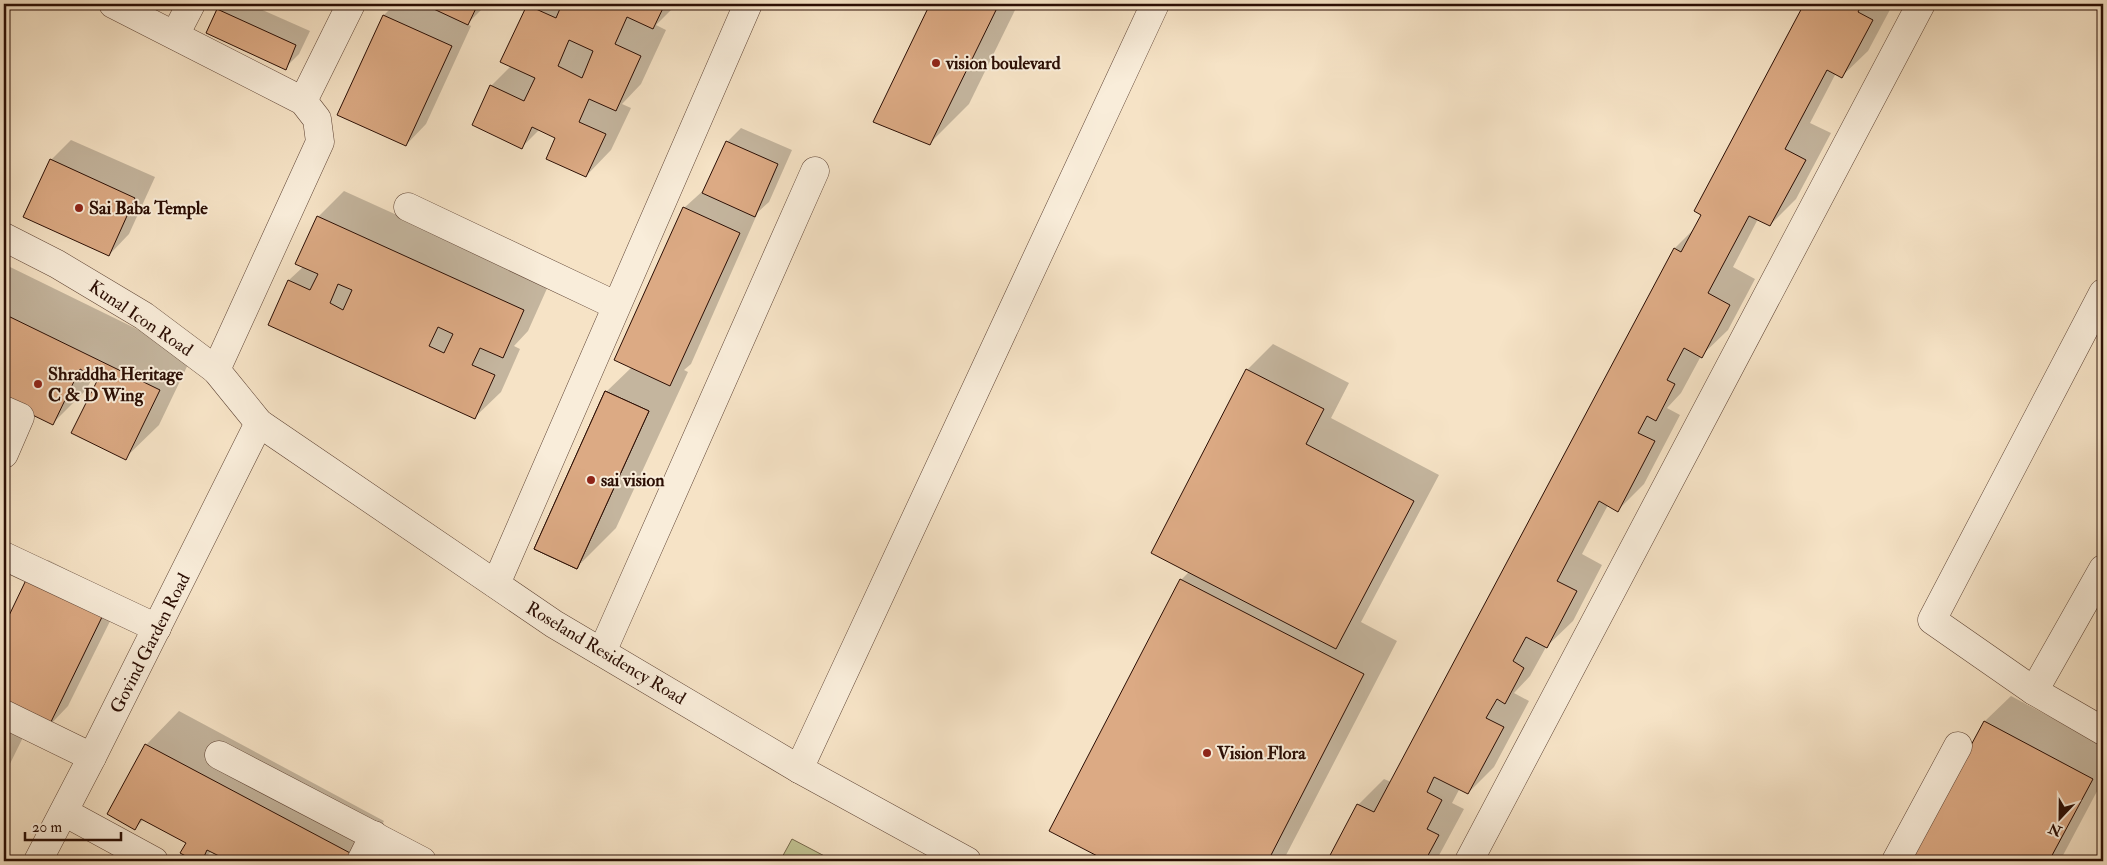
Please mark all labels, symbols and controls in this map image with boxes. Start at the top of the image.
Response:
place label: vision boulevard [945,52,1061,75]
marker: vision boulevard [930,57,942,69]
place label: Sai Baba Temple [89,197,208,220]
marker: Sai Baba Temple [73,202,85,214]
street label: Kunal Icon Road [84,275,197,362]
place label: Shraddha Heritage C & D Wing [48,363,183,407]
marker: Shraddha Heritage C & D Wing [32,378,44,390]
place label: sai vision [601,469,665,492]
marker: sai vision [585,474,597,486]
street label: Govind Garden Road [105,569,196,717]
street label: Roseland Residency Road [522,597,690,710]
place label: Vision Flora [1216,742,1306,765]
marker: Vision Flora [1201,747,1213,759]
north arrow [2034,792,2084,842]
scale bar [25,810,121,842]
text: 20 m [32,818,62,837]
text: N [2046,819,2065,840]

